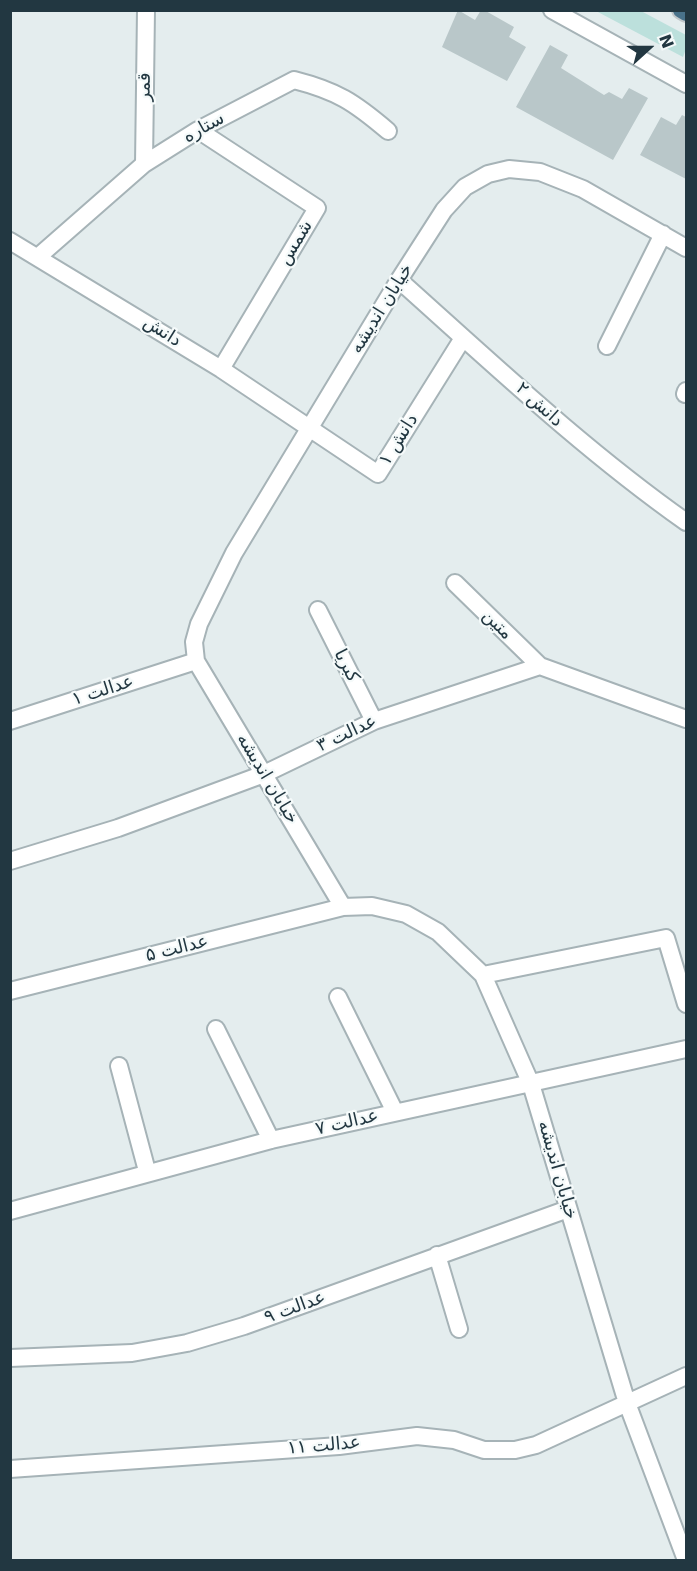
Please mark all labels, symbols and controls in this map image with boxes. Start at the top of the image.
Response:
north arrow [619,18,679,78]
text: N [655,32,678,51]
street label: قمر [134,72,156,102]
street label: ستاره [179,108,229,148]
street label: شمس [274,217,318,269]
street label: خیابان اندیشه [346,260,418,358]
street label: دانش [139,312,185,352]
street label: دانش ۲ [511,378,567,432]
street label: دانش ۱ [375,410,423,470]
street label: متین [477,605,517,645]
street label: کبریا [329,646,363,686]
street label: عدالت ۱ [69,671,137,711]
street label: عدالت ۳ [314,711,380,757]
street label: خیابان اندیشه [232,730,302,828]
street label: عدالت ۵ [143,931,211,967]
street label: عدالت ۷ [314,1105,380,1141]
street label: خیابان اندیشه [533,1118,581,1222]
street label: عدالت ۹ [261,1287,329,1329]
street label: عدالت ۱۱ [286,1432,362,1460]

